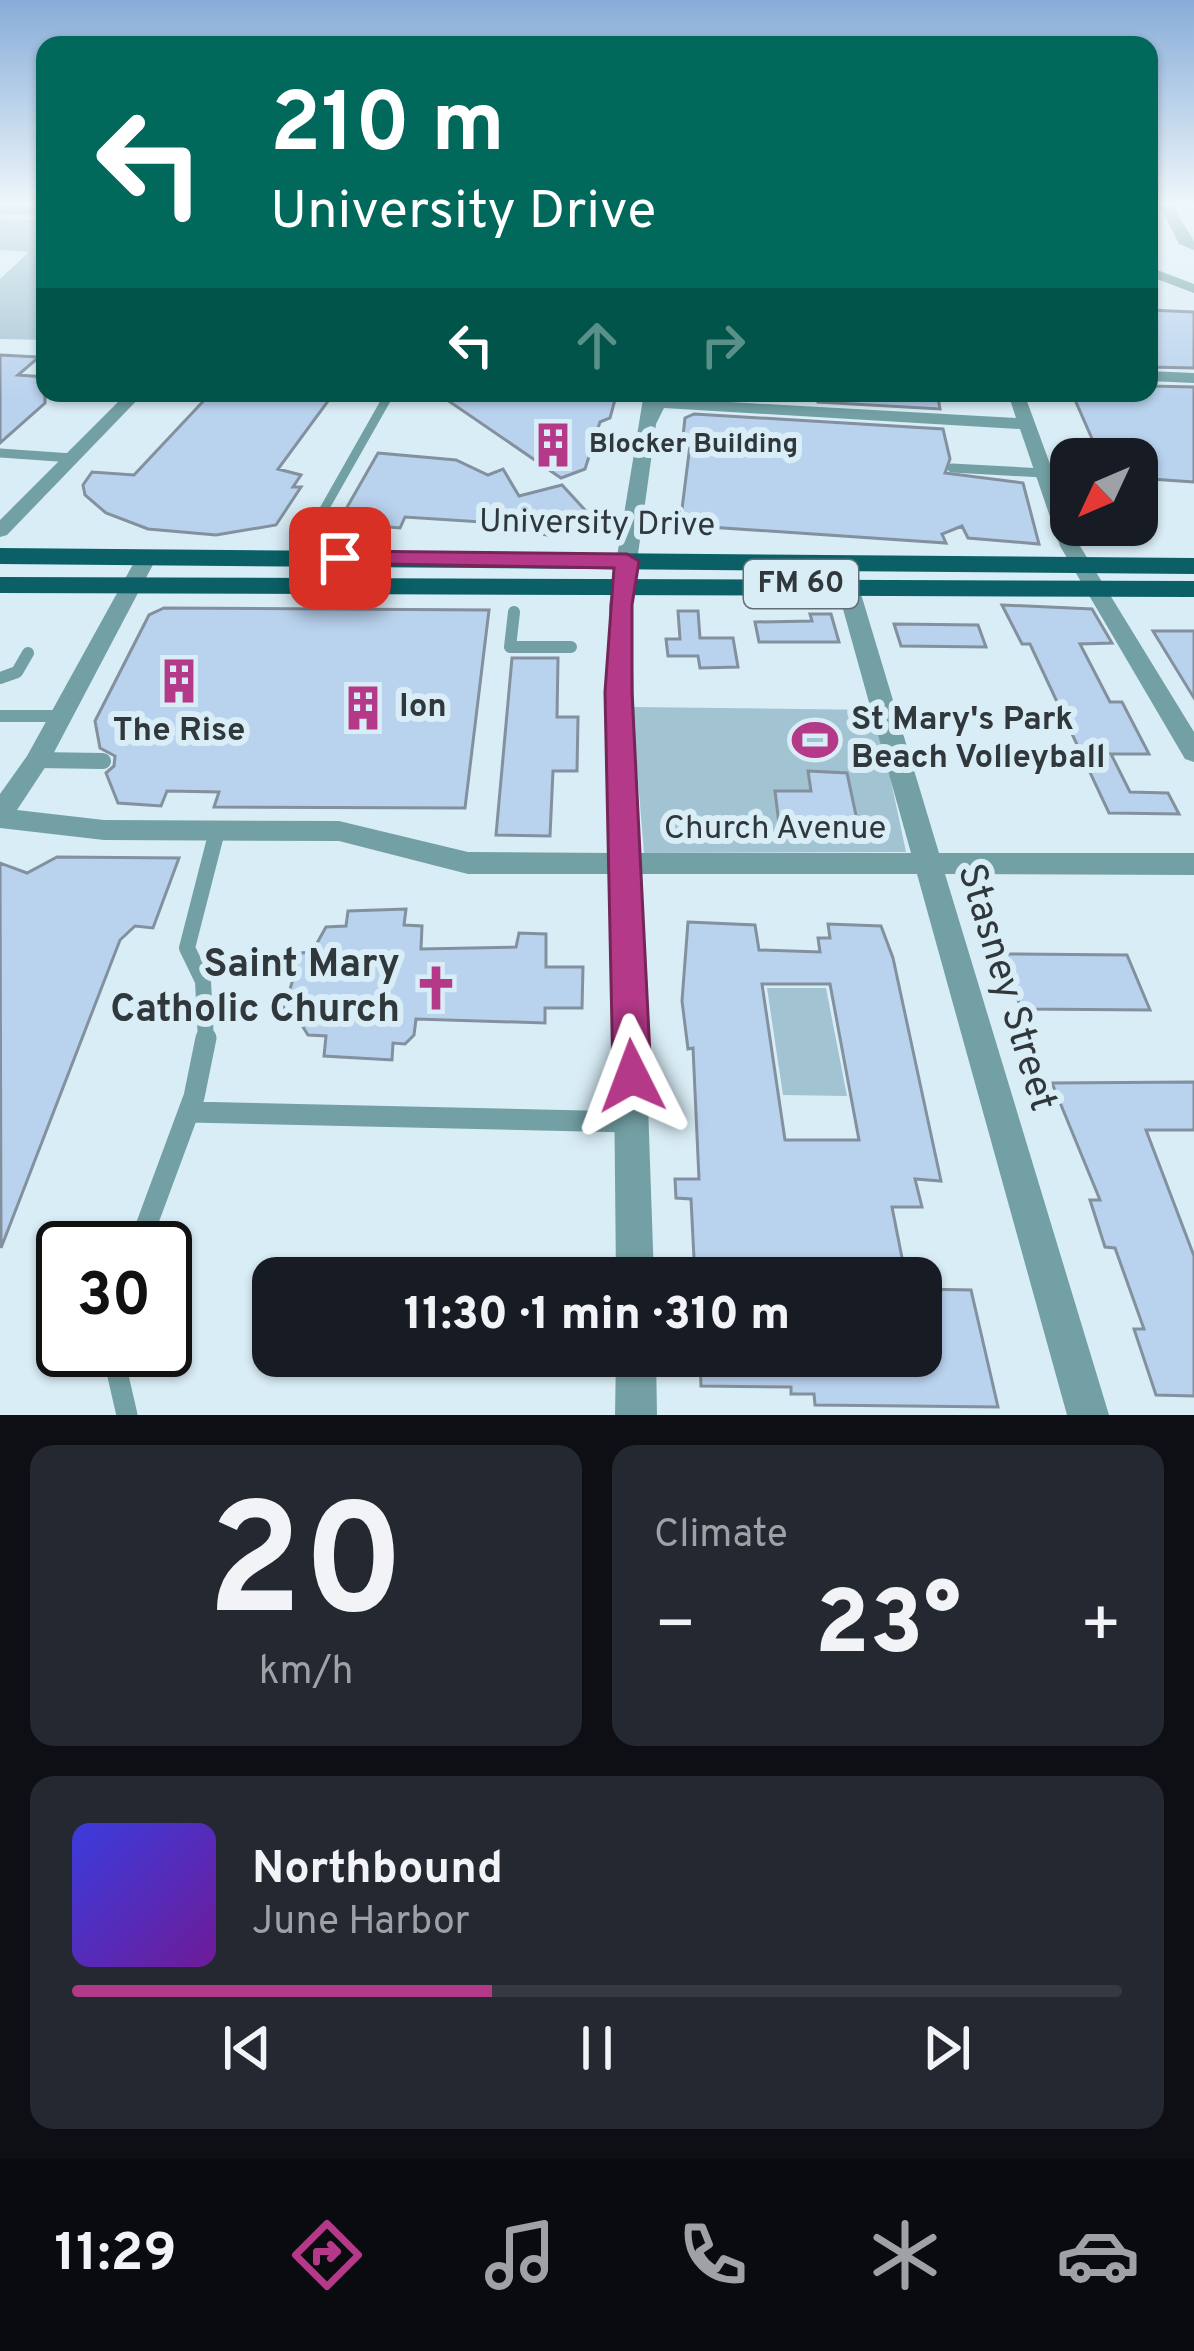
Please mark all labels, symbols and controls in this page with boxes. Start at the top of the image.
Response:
text: 210 m [270,75,505,181]
icon: left [72,84,228,240]
text: University Drive [270,179,656,248]
icon: left [438,312,504,378]
icon: ahead [564,312,630,378]
icon: right [690,312,756,378]
building icon: Blocker Building [528,420,578,470]
place label: Blocker Building [589,428,798,462]
north arrow [1050,438,1158,546]
map controls [1050,438,1158,546]
street label: University Drive [479,502,715,548]
pin [289,507,391,609]
icon: arrive [307,525,373,591]
road number: FM 60 [744,560,858,608]
building icon: The Rise [154,656,204,706]
building icon: Ion [338,683,388,733]
place label: Ion [399,687,447,729]
place label: St Mary's Park Beach Volleyball [851,700,1106,780]
place label: The Rise [113,711,245,753]
sports icon: St Mary's Park Beach Volleyball [790,715,840,765]
street label: Church Avenue [664,809,886,851]
street label: Stasney Street [944,858,1066,1118]
place label: Saint Mary Catholic Church [110,942,400,1036]
church icon: Saint Mary Catholic Church [411,963,461,1013]
position arrow [569,1013,695,1139]
speed limit sign: 30 [36,1221,192,1377]
text: 11:30 · 1 min · 310 m [404,1288,790,1345]
text: 20 [207,1472,405,1670]
text: Climate [654,1512,788,1561]
text: 23° [815,1572,961,1685]
text: − [654,1587,697,1670]
text: + [1079,1587,1122,1670]
text: km/h [259,1649,353,1698]
text: Northbound [252,1842,503,1899]
text: June Harbor [252,1899,470,1948]
icon: previous [214,2015,280,2081]
icon: pause [564,2015,630,2081]
icon: next [914,2015,980,2081]
icon: directions [285,2213,369,2297]
icon: music [478,2213,562,2297]
icon: phone [671,2213,755,2297]
icon: climate [863,2213,947,2297]
icon: car [1056,2213,1140,2297]
text: 11:29 [54,2221,177,2290]

